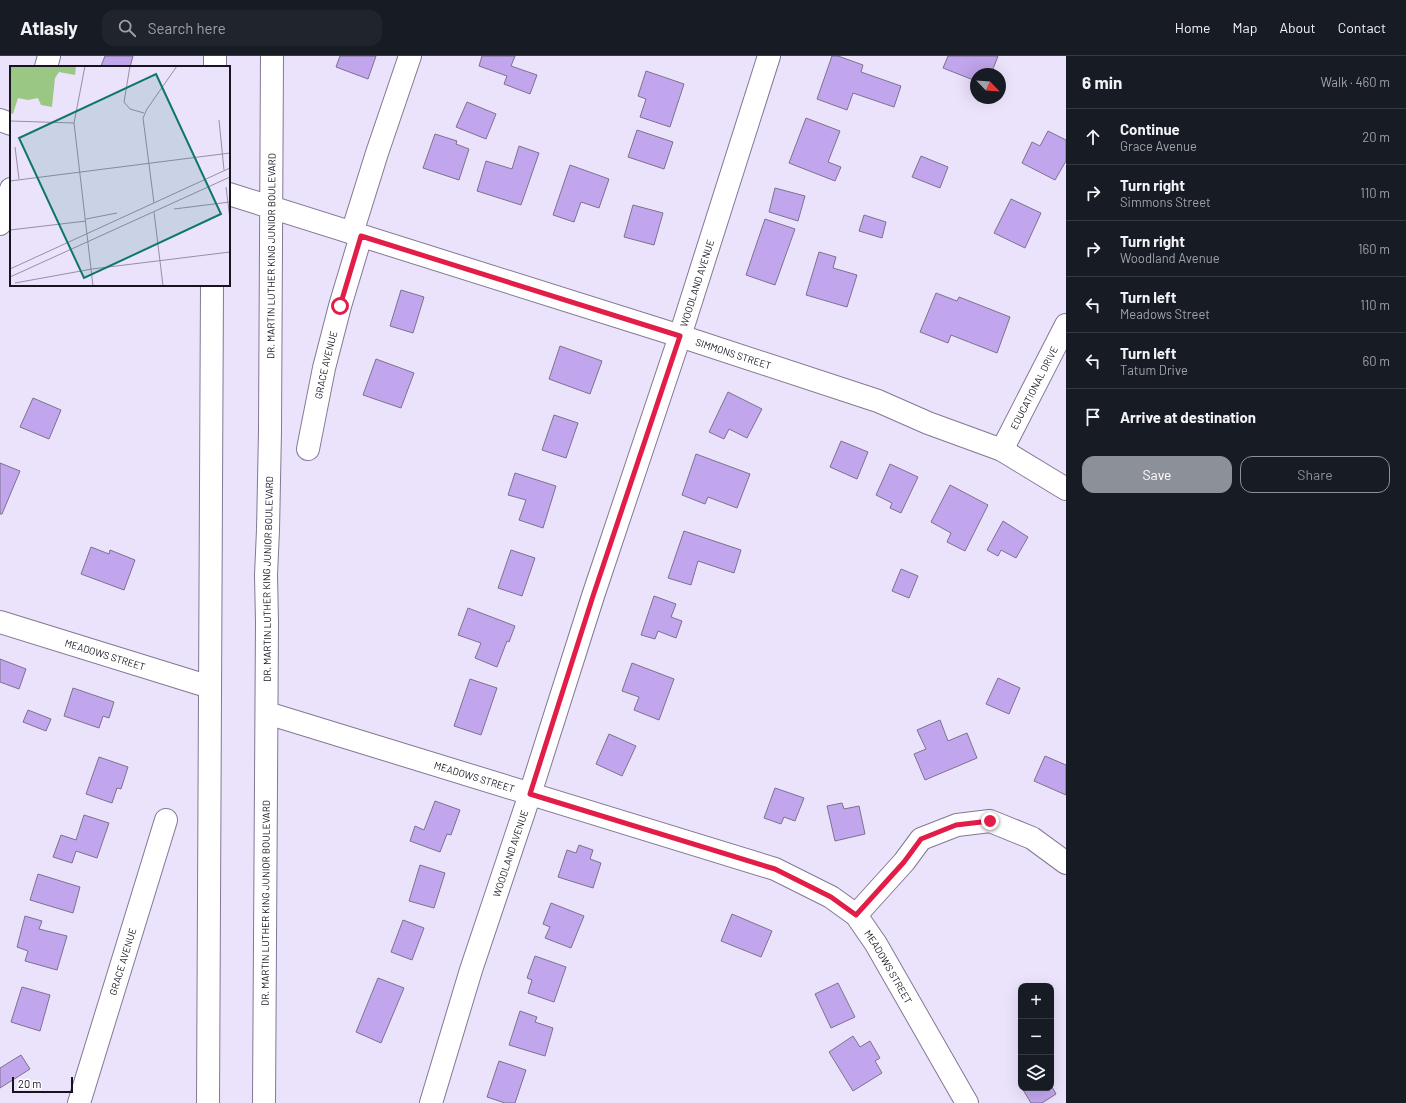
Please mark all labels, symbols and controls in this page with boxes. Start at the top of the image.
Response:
search box [102,10,382,46]
text: Atlasly [20,16,78,39]
icon: search [116,17,138,39]
text: Search here [148,19,226,37]
text: Home [1175,19,1211,36]
text: Map [1233,19,1257,36]
text: About [1279,19,1316,36]
text: Contact [1338,19,1386,36]
inset map [10,66,230,286]
north arrow [970,68,1006,104]
text: 6 min [1082,72,1122,92]
text: Walk · 460 m [1321,74,1390,90]
text: Continue [1120,120,1180,138]
icon: ahead [1082,126,1104,148]
text: 20 m [1362,129,1390,145]
text: Grace Avenue [1120,138,1197,154]
street label: DR. MARTIN LUTHER KING JUNIOR BOULEVARD [264,153,277,359]
text: Turn right [1120,176,1185,194]
icon: right [1082,182,1104,204]
text: 110 m [1360,185,1390,201]
text: Simmons Street [1120,194,1211,210]
text: Turn right [1120,232,1185,250]
street label: WOODLAND AVENUE [677,238,716,328]
icon: right [1082,238,1104,260]
text: 160 m [1358,241,1390,257]
text: Woodland Avenue [1120,250,1220,266]
text: Turn left [1120,288,1176,306]
icon: left [1082,294,1104,316]
route start [331,297,349,315]
text: 110 m [1360,297,1390,313]
text: Meadows Street [1120,306,1210,322]
street label: GRACE AVENUE [312,330,339,400]
street label: SIMMONS STREET [694,336,773,372]
street label: EDUCATIONAL DRIVE [1008,344,1060,431]
text: Turn left [1120,344,1176,362]
icon: left [1082,350,1104,372]
text: 60 m [1363,353,1390,369]
text: Tatum Drive [1120,362,1188,378]
icon: arrive [1082,406,1104,428]
text: Arrive at destination [1120,408,1256,426]
button: Save [1082,456,1232,493]
button: Share [1240,456,1390,493]
street label: DR. MARTIN LUTHER KING JUNIOR BOULEVARD [260,476,275,682]
street label: MEADOWS STREET [63,636,147,673]
street label: MEADOWS STREET [433,759,516,795]
street label: DR. MARTIN LUTHER KING JUNIOR BOULEVARD [259,800,272,1006]
street label: WOODLAND AVENUE [490,808,530,898]
route end [981,812,999,830]
street label: GRACE AVENUE [107,927,138,996]
street label: MEADOWS STREET [862,928,915,1006]
map controls [1018,983,1054,1091]
button: + [1018,983,1054,1019]
button: − [1018,1019,1054,1055]
button: layers [1018,1055,1054,1091]
scale bar [12,1075,73,1094]
text: 20 m [18,1077,41,1090]

